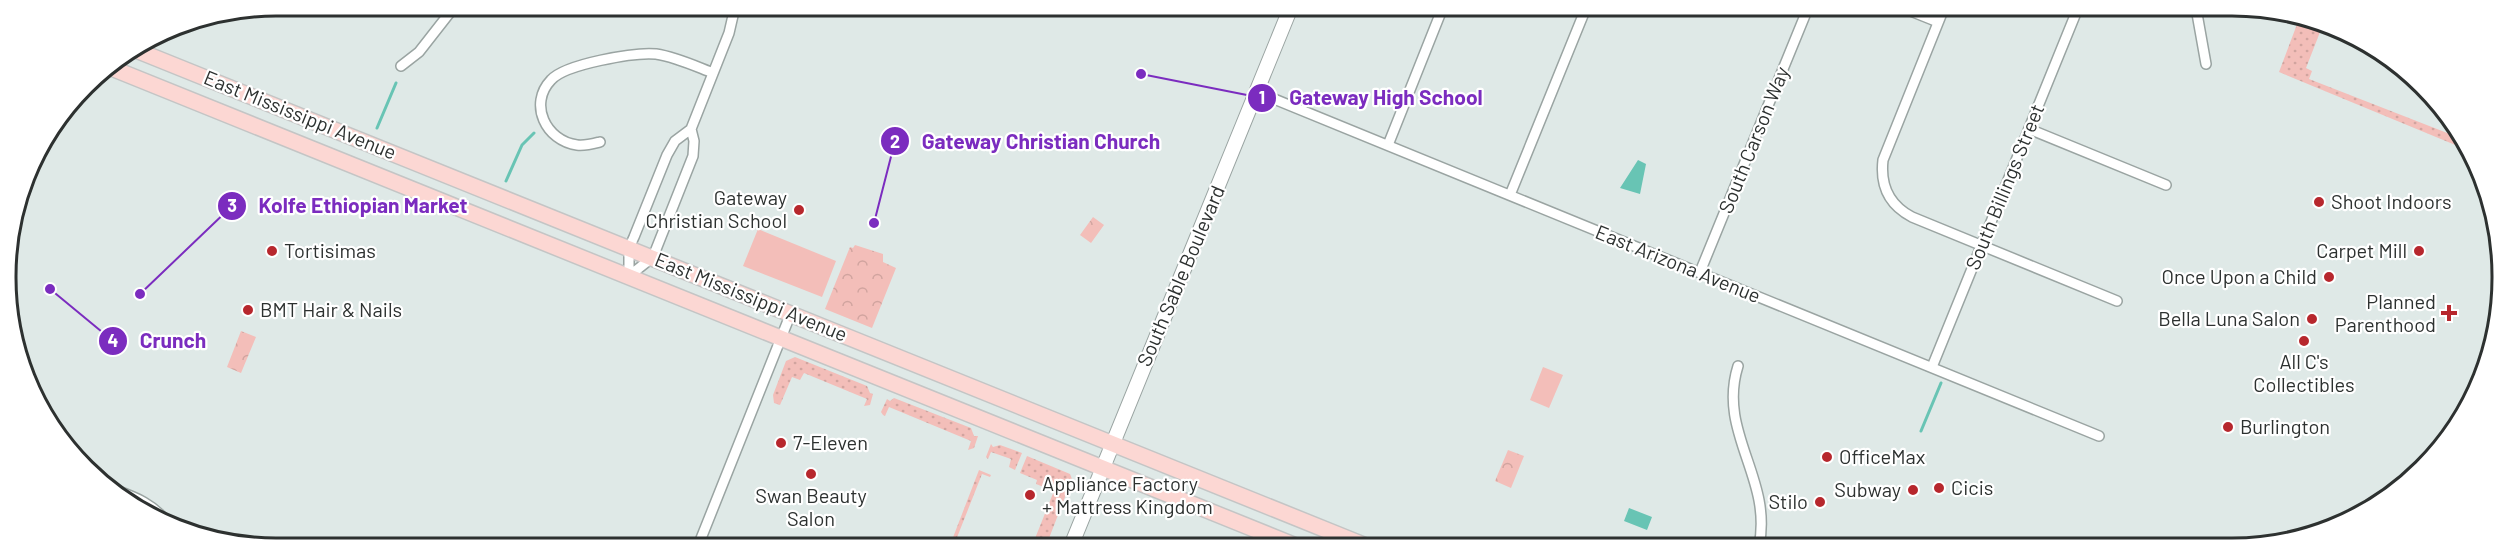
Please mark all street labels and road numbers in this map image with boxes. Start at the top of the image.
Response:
street label: South Carson Way [1713,63,1793,216]
street label: East Mississippi Avenue [201,64,400,164]
street label: South Billings Street [1960,100,2048,273]
street label: South Sable Boulevard [1131,182,1229,370]
street label: East Arizona Avenue [1592,219,1765,307]
street label: East Mississippi Avenue [652,246,851,346]

